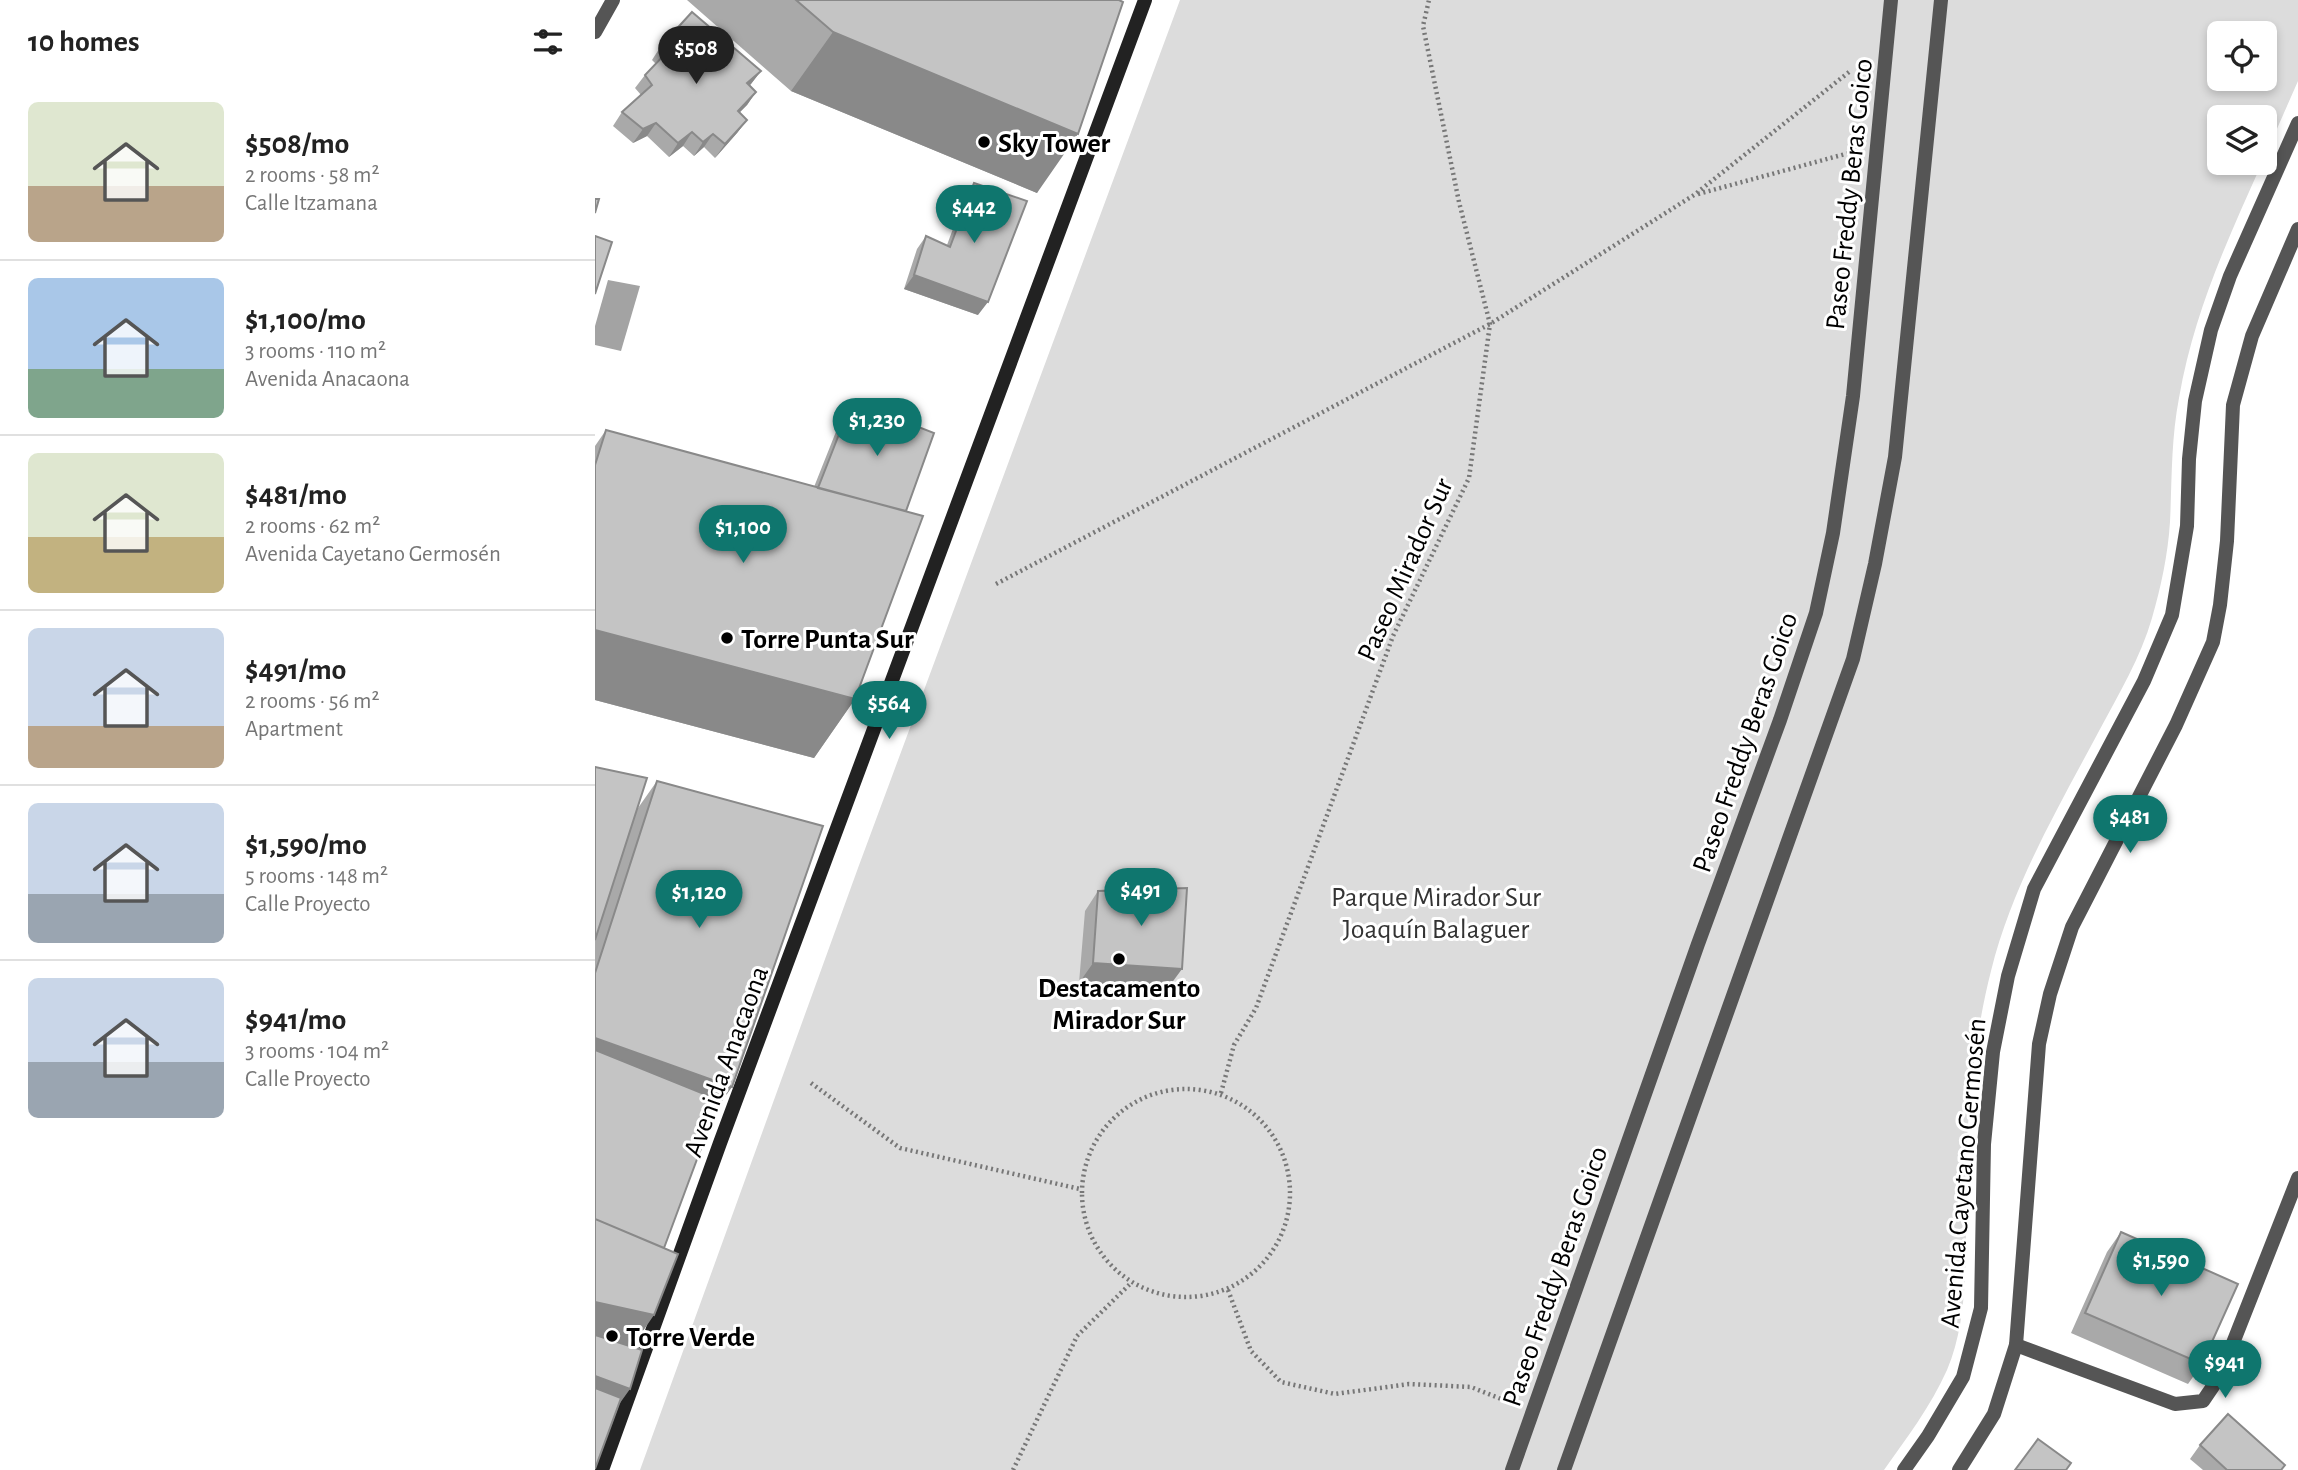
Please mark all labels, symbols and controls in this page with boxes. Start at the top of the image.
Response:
map controls [2207,21,2277,175]
button: locate [2207,21,2277,91]
icon: filters [529,23,567,61]
text: 10 homes [28,27,139,57]
pin: $508 [655,27,737,86]
text: $508 [674,37,718,60]
street label: Paseo Freddy Beras Goico [1822,57,1878,331]
button: layers [2207,105,2277,175]
text: $508/mo [245,129,349,159]
icon: home [84,130,168,214]
place label: Sky Tower [998,130,1111,158]
marker: Sky Tower [976,134,992,150]
text: 2 rooms · 58 m² [245,164,380,187]
pin: $442 [933,186,1015,245]
text: Calle Itzamana [245,192,378,215]
text: $442 [952,196,996,219]
text: $1,100/mo [245,305,366,335]
icon: home [84,306,168,390]
text: 3 rooms · 110 m² [245,340,386,363]
text: Avenida Anacaona [245,368,410,391]
pin: $1,230 [820,398,934,458]
text: $1,230 [849,409,905,432]
street label: Paseo Mirador Sur [1353,474,1459,665]
text: $481/mo [245,480,347,510]
icon: home [84,481,168,565]
pin: $1,100 [686,505,800,565]
text: 2 rooms · 62 m² [245,515,380,538]
text: $1,100 [715,516,771,539]
text: Avenida Cayetano Germosén [245,543,501,566]
street label: Paseo Freddy Beras Goico [1688,609,1804,876]
place label: Torre Punta Sur [741,626,914,654]
marker: Torre Punta Sur [719,630,735,646]
text: $491/mo [245,655,346,685]
icon: home [84,656,168,740]
pin: $564 [848,682,930,741]
text: 2 rooms · 56 m² [245,690,379,713]
text: $564 [868,692,910,715]
text: Apartment [245,718,343,741]
pin: $481 [2089,796,2171,855]
text: $481 [2109,806,2151,829]
text: $1,590/mo [245,830,367,860]
icon: home [84,831,168,915]
text: 5 rooms · 148 m² [245,865,388,888]
pin: $491 [1100,869,1182,928]
pin: $1,120 [642,870,756,930]
text: $491 [1120,879,1162,902]
text: $1,120 [672,881,727,904]
park label: Parque Mirador Sur Joaquín Balaguer [1331,884,1541,944]
text: Calle Proyecto [245,893,371,916]
marker: Destacamento Mirador Sur [1111,951,1127,967]
street label: Avenida Anacaona [679,962,774,1161]
place label: Destacamento Mirador Sur [1038,975,1200,1035]
text: $941/mo [245,1005,346,1035]
icon: home [84,1006,168,1090]
street label: Avenida Cayetano Germosén [1936,1017,1992,1329]
text: 3 rooms · 104 m² [245,1040,389,1063]
text: Calle Proyecto [245,1068,371,1091]
street label: Paseo Freddy Beras Goico [1498,1143,1614,1410]
pin: $1,590 [2104,1238,2218,1298]
text: $1,590 [2133,1249,2189,1272]
place label: Torre Verde [626,1324,755,1352]
marker: Torre Verde [604,1328,620,1344]
pin: $941 [2184,1340,2266,1400]
text: $941 [2204,1351,2246,1374]

